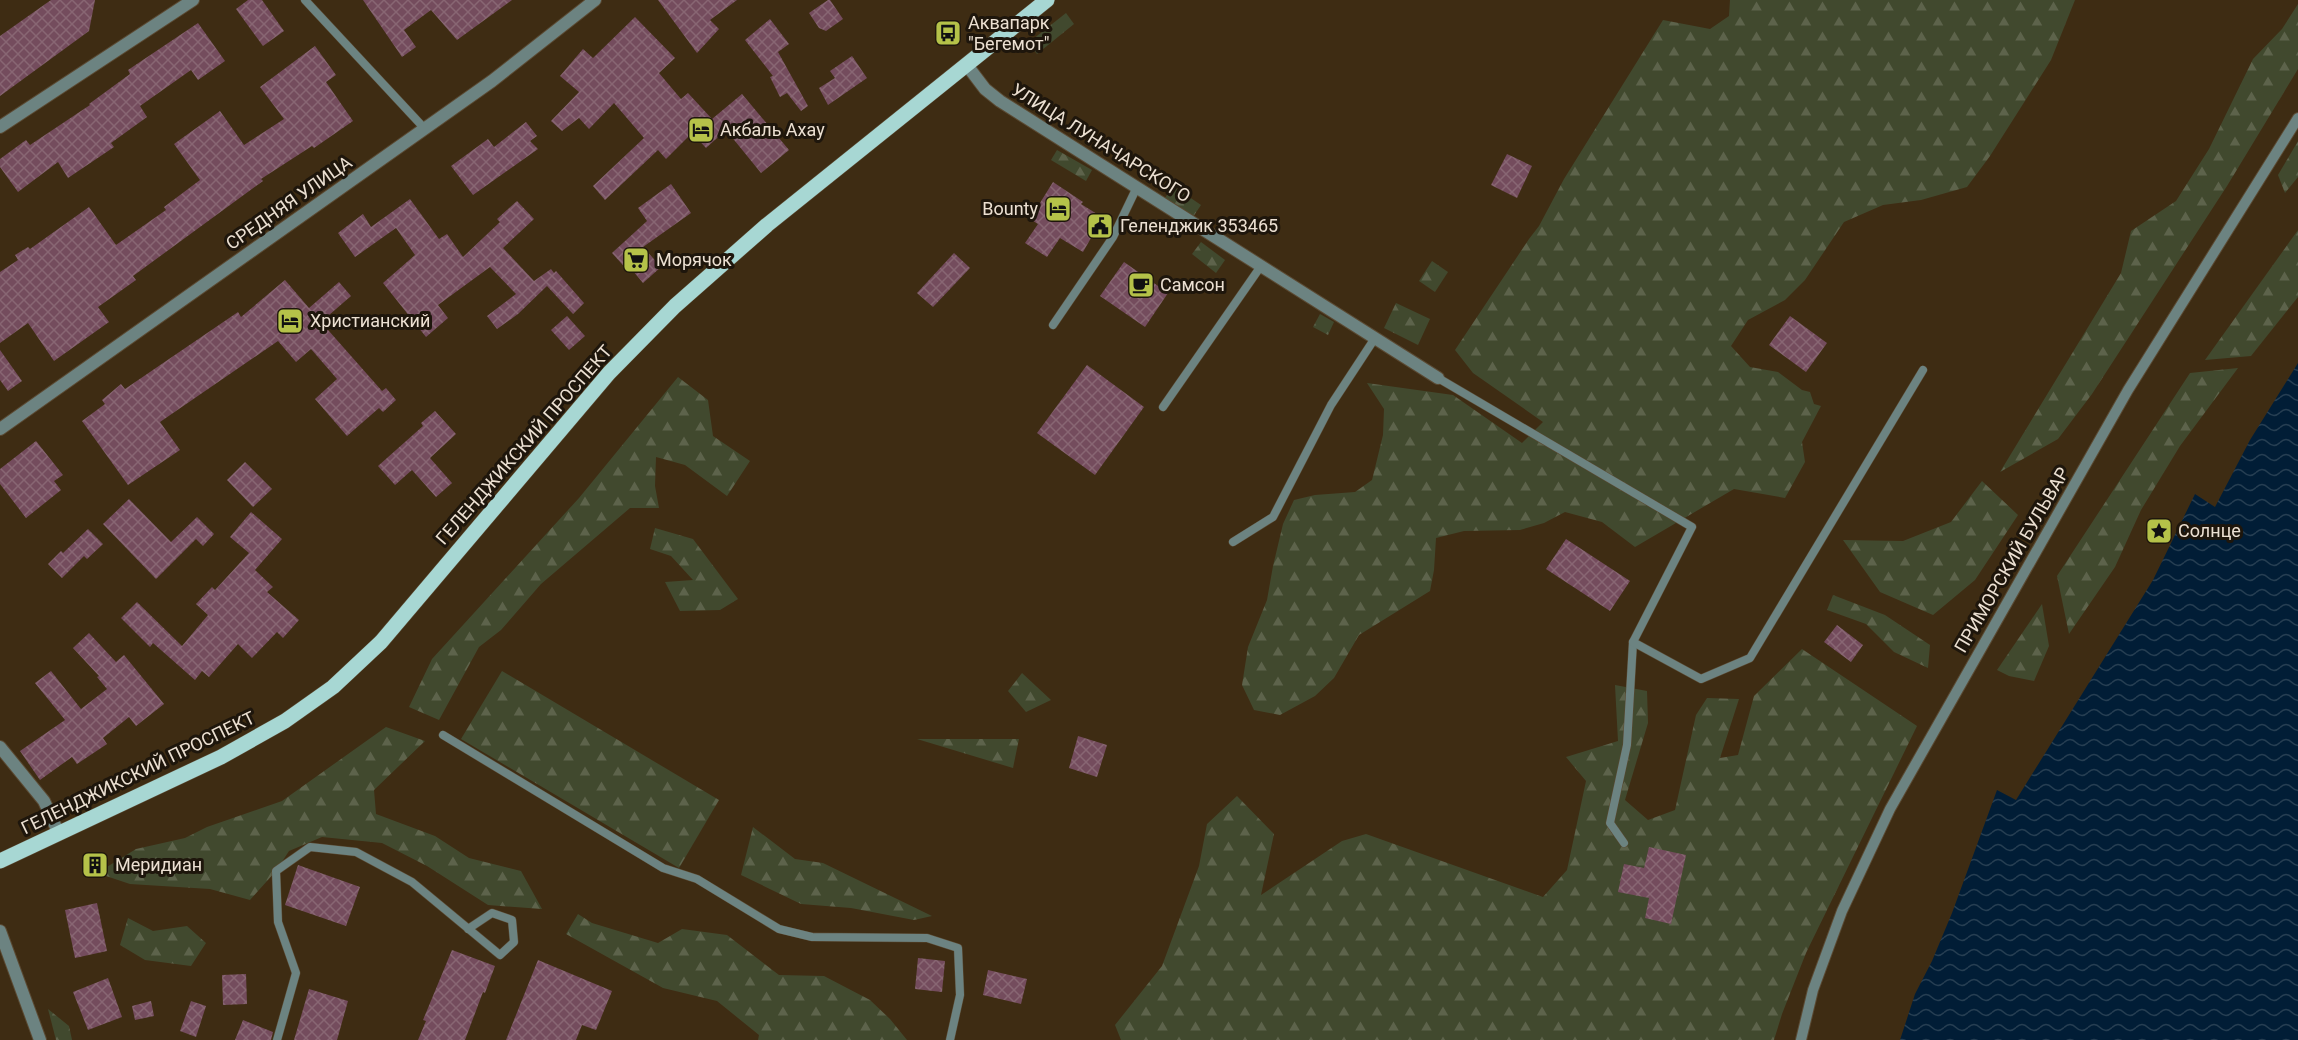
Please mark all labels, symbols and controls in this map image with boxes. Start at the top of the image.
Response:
place label: Аквапарк "Бегемот" [968,12,1050,54]
bus stop icon: Аквапарк "Бегемот" [933,18,963,48]
street label: УЛИЦА ЛУНАЧАРСКОГО [1008,79,1195,206]
hotel icon: Акбаль Ахау [686,115,716,145]
place label: Акбаль Ахау [720,119,825,140]
street label: СРЕДНЯЯ УЛИЦА [222,151,356,254]
hotel icon: Bounty [1043,194,1073,224]
place label: Bounty [982,198,1038,219]
public building icon: Геленджик 353465 [1085,211,1115,241]
place label: Геленджик 353465 [1120,215,1278,236]
supermarket icon: Морячок [621,245,651,275]
place label: Морячок [656,249,732,270]
cafe icon: Самсон [1126,270,1156,300]
place label: Самсон [1160,274,1225,295]
hotel icon: Христианский [275,306,305,336]
place label: Христианский [310,310,430,331]
street label: ГЕЛЕНДЖИКСКИЙ ПРОСПЕКТ [431,340,616,549]
street label: ПРИМОРСКИЙ БУЛЬВАР [1950,463,2073,656]
place icon: Солнце [2144,516,2174,546]
place label: Солнце [2178,520,2241,541]
street label: ГЕЛЕНДЖИКСКИЙ ПРОСПЕКТ [18,707,258,838]
building icon: Меридиан [80,850,110,880]
place label: Меридиан [115,854,202,875]

